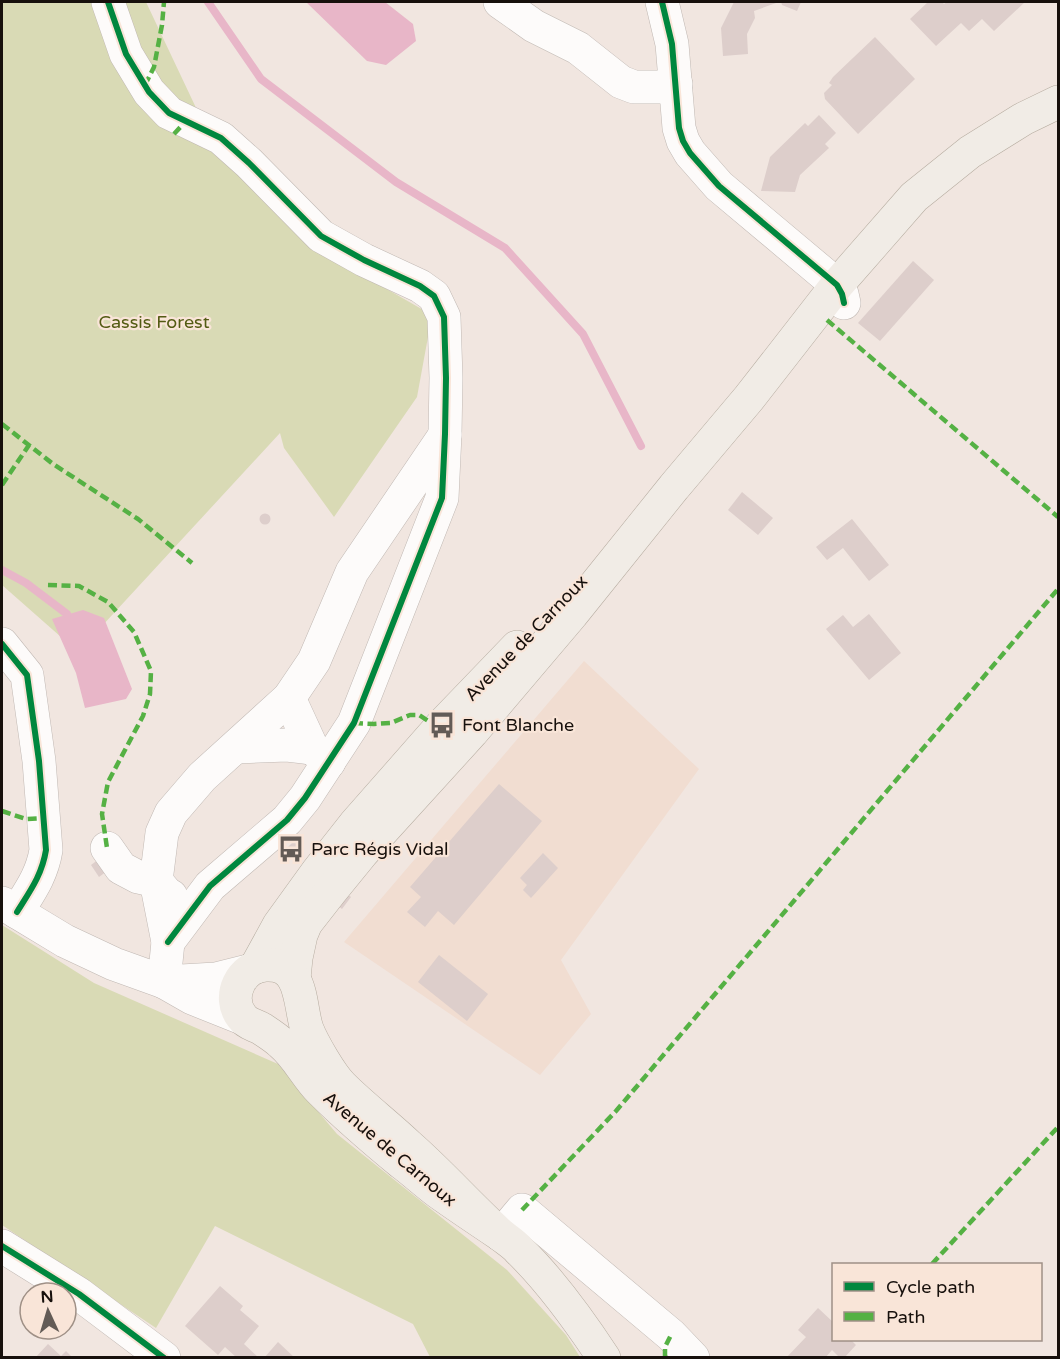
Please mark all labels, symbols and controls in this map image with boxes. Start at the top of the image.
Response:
park label: Cassis Forest [98,311,210,333]
street label: Avenue de Carnoux [460,570,592,706]
bus stop icon: Font Blanche [427,710,457,740]
place label: Font Blanche [462,714,574,736]
bus stop icon: Parc Régis Vidal [276,834,306,864]
place label: Parc Régis Vidal [311,838,449,860]
street label: Avenue de Carnoux [319,1087,461,1211]
legend [832,1263,1042,1341]
text: Cycle path [886,1276,975,1298]
north arrow [18,1281,78,1341]
text: N [40,1287,54,1307]
text: Path [886,1306,925,1328]

